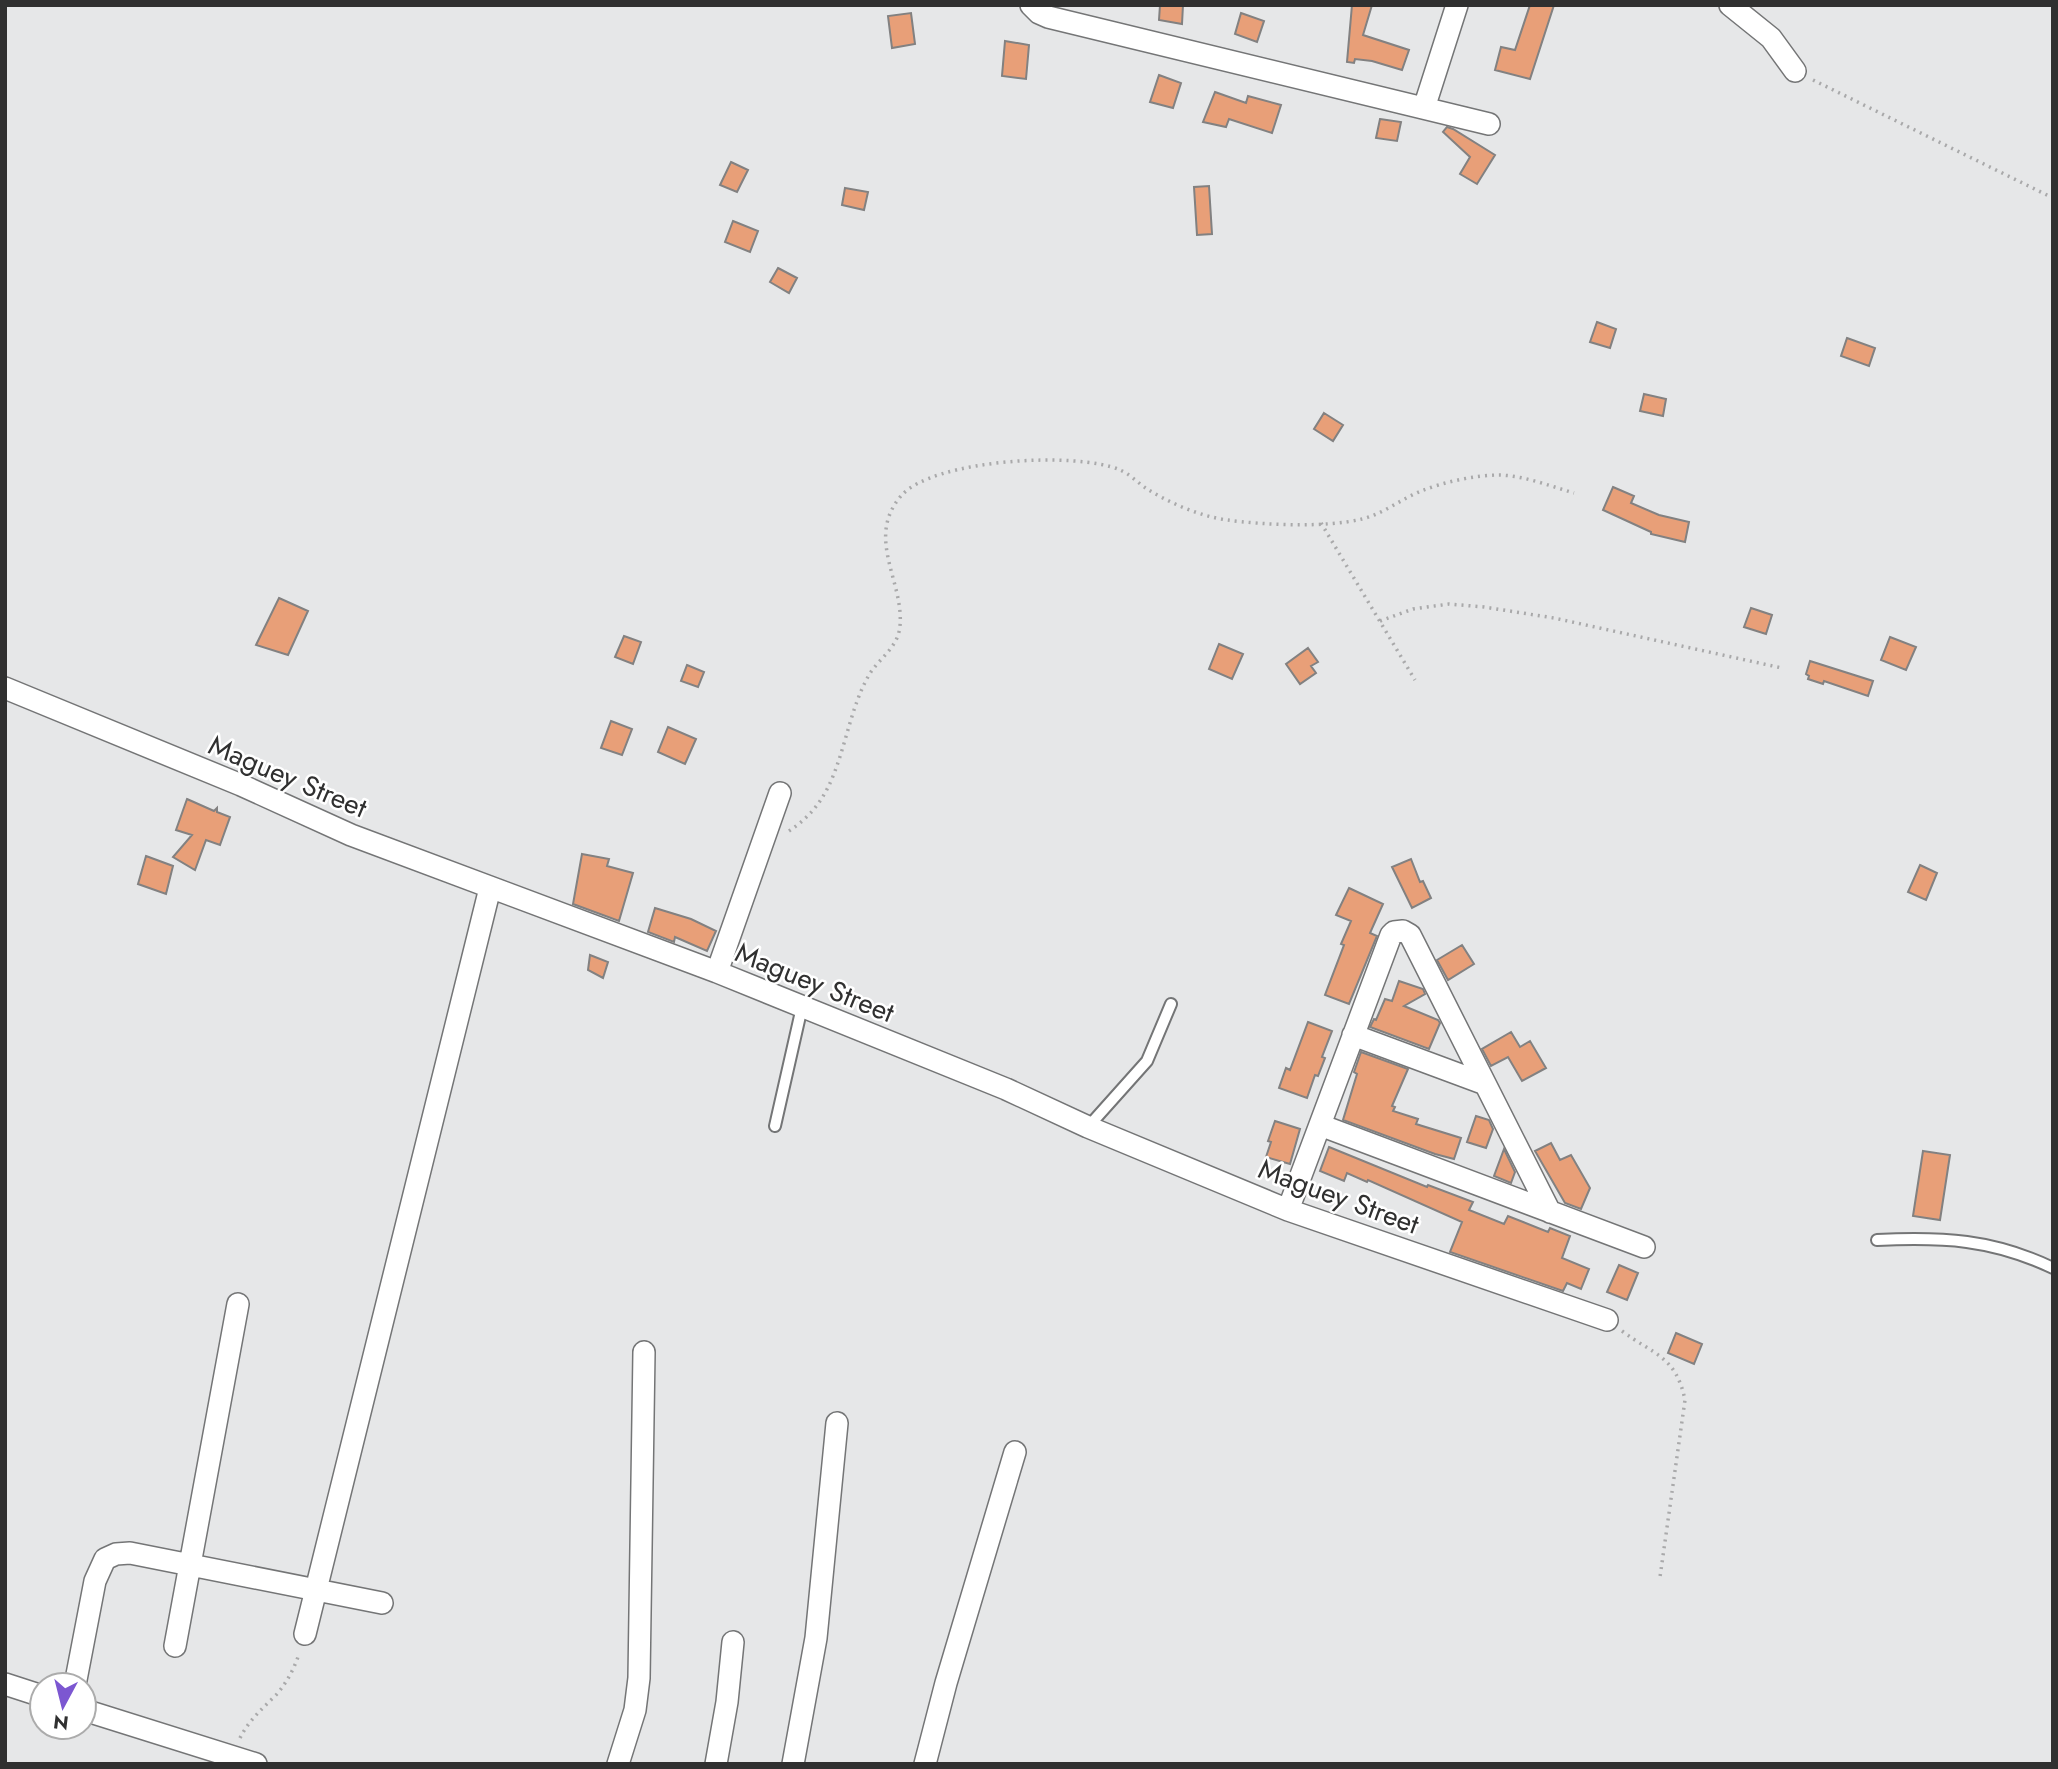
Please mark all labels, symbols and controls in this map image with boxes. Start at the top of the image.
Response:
street label: Maguey Street [202,725,374,828]
street label: Maguey Street [729,932,901,1033]
street label: Maguey Street [1253,1148,1425,1245]
north arrow [28,1671,98,1741]
text: N [52,1708,70,1737]

